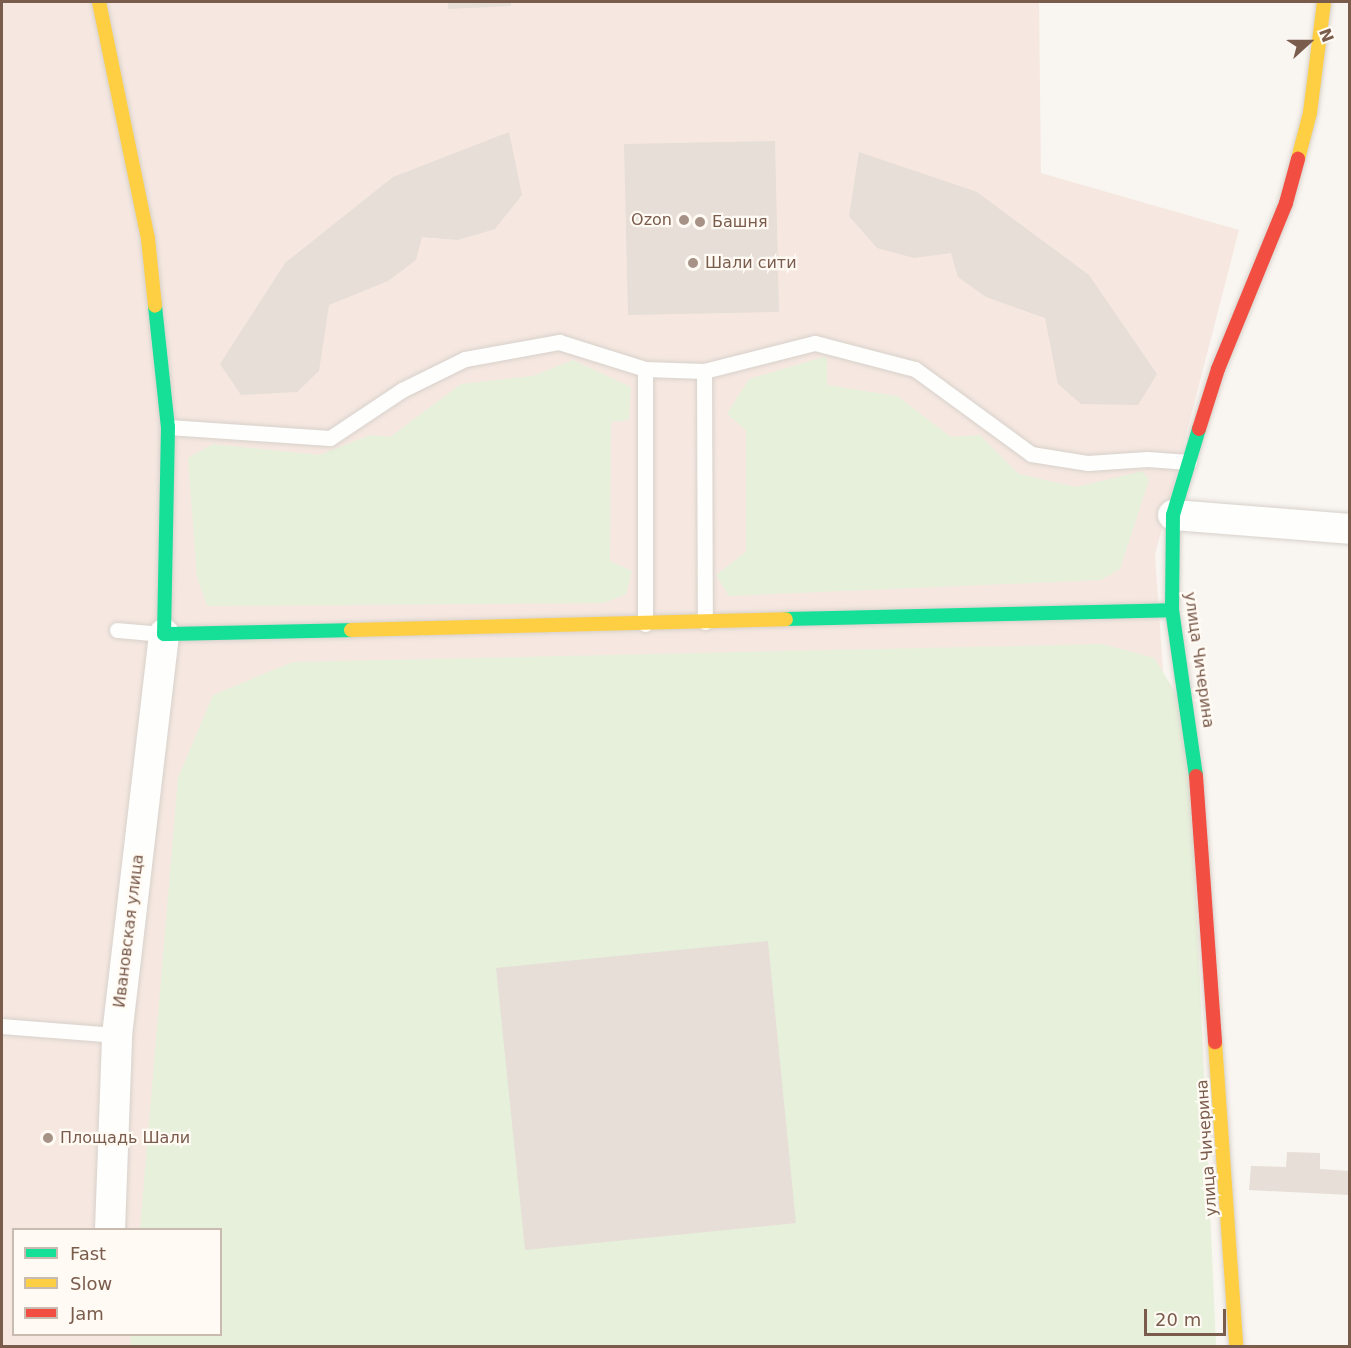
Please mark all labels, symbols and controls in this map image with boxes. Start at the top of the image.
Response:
north arrow [1279,12,1339,72]
text: N [1315,26,1338,45]
place label: Ozon [631,210,672,230]
place label: Башня [712,212,768,232]
marker: Ozon [677,213,691,227]
marker: Башня [693,215,707,229]
place label: Шали сити [705,253,797,273]
marker: Шали сити [686,256,700,270]
street label: улица Чичерина [1180,591,1218,729]
street label: Ивановская улица [110,853,148,1009]
street label: улица Чичерина [1193,1079,1221,1217]
place label: Площадь Шали [60,1128,190,1148]
marker: Площадь Шали [41,1131,55,1145]
legend [12,1228,222,1336]
text: Fast [70,1243,106,1264]
text: Slow [70,1273,112,1294]
scale bar [1147,1297,1230,1335]
text: Jam [70,1303,104,1324]
text: 20 m [1155,1309,1201,1330]

